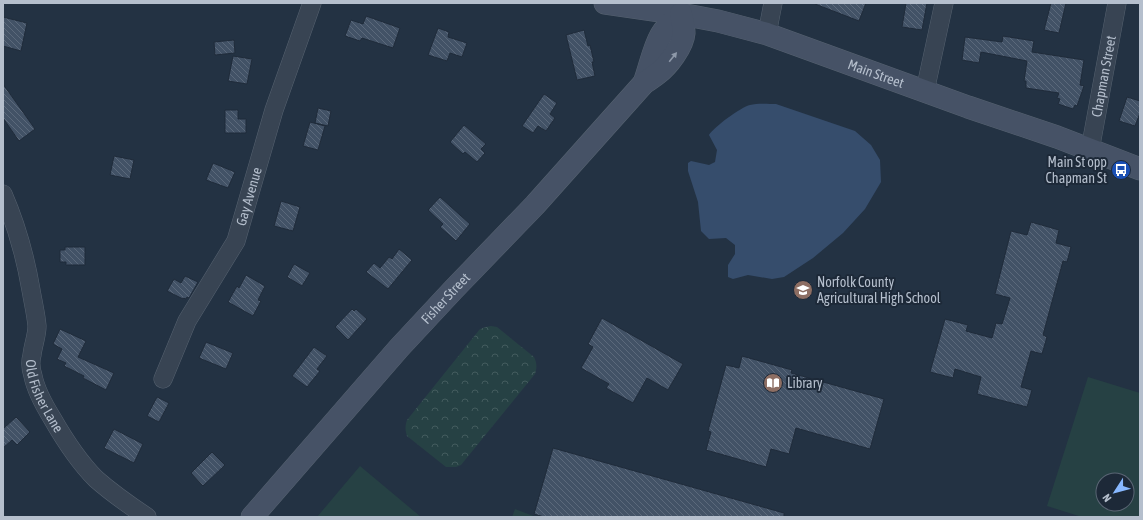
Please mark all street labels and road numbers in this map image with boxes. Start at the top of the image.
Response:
street label: Chapman Street [1088,34,1119,118]
street label: Main Street [846,56,906,91]
street label: Gay Avenue [233,165,265,228]
street label: Fisher Street [418,270,473,327]
street label: Old Fisher Lane [23,359,67,435]

